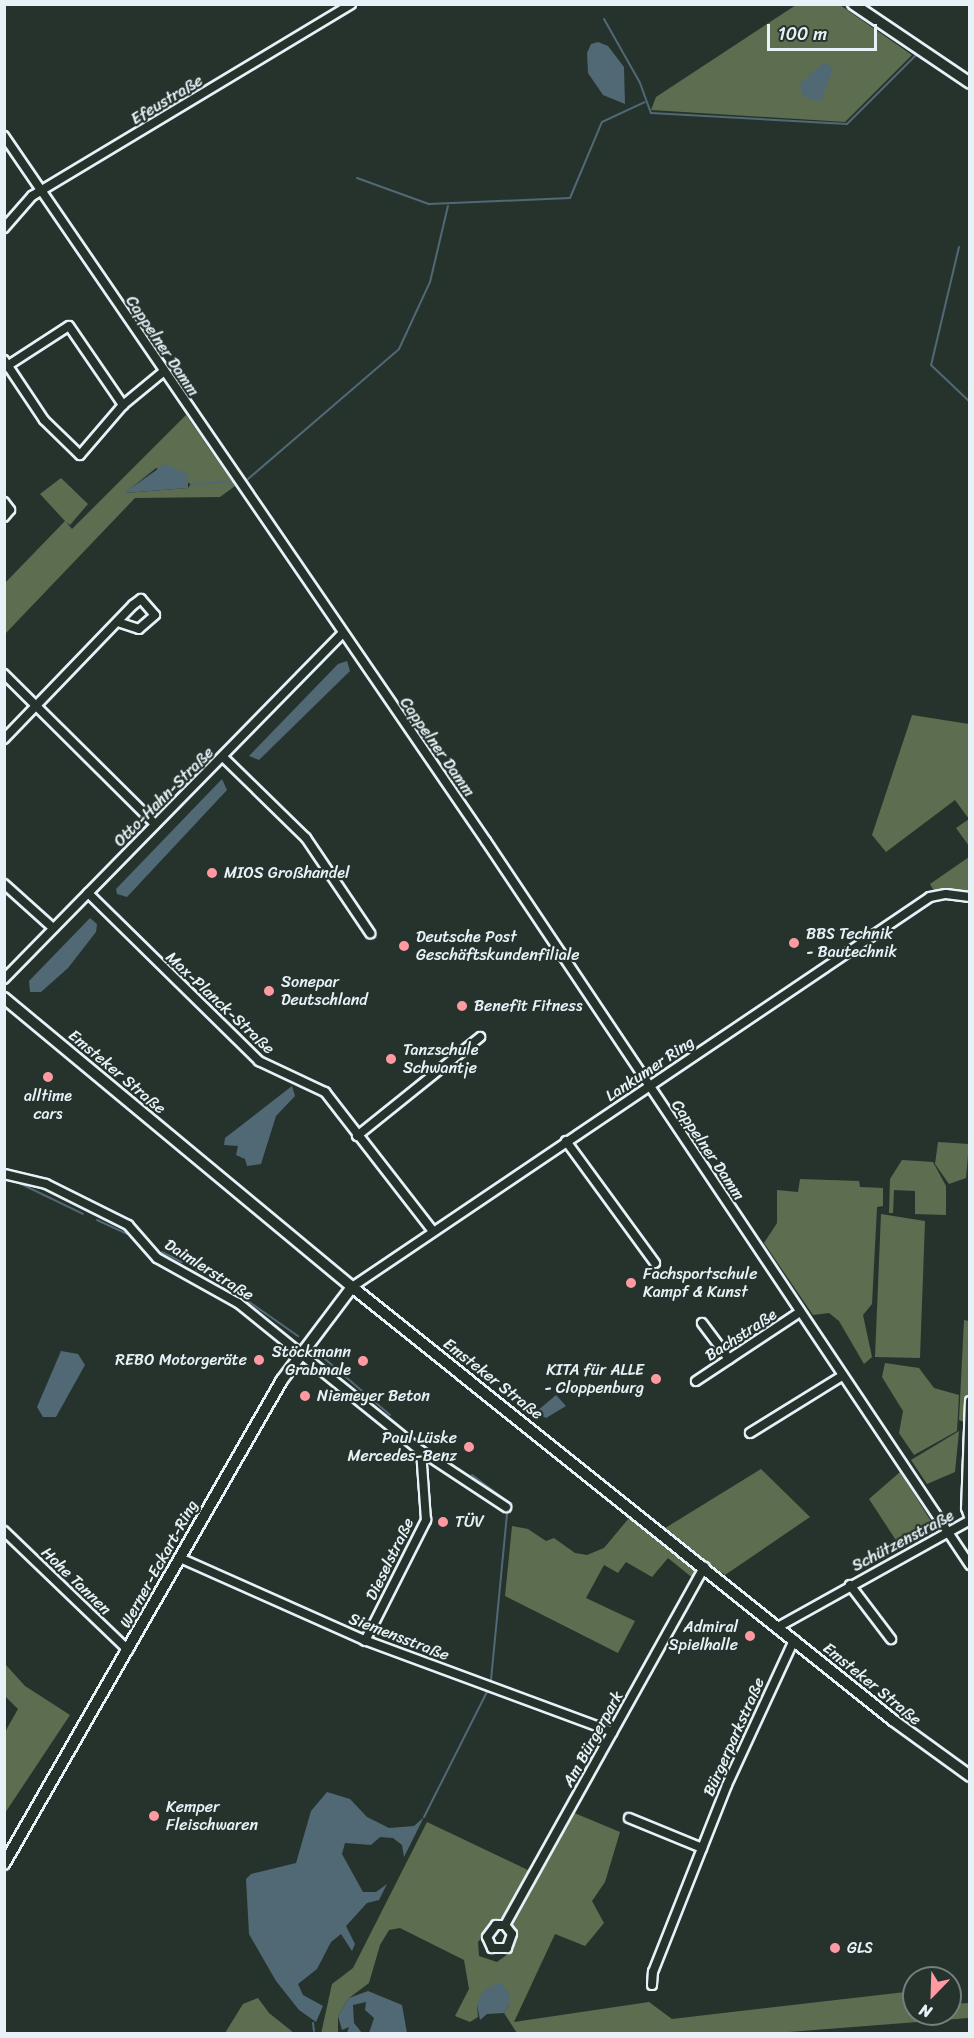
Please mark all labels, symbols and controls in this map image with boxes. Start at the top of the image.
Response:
scale bar [770,12,880,50]
text: 100 m [778,18,827,50]
street label: Efeustraße [128,71,206,129]
street label: Cappelner Damm [121,292,203,400]
street label: Cappelner Damm [396,694,478,800]
street label: Otto-Hahn-Straße [110,743,218,851]
place label: MIOS Großhandel [224,863,349,883]
marker: MIOS Großhandel [205,866,219,880]
place label: BBS Technik - Bautechnik [806,924,897,962]
place label: Deutsche Post Geschäftskundenfiliale [416,927,579,965]
marker: BBS Technik - Bautechnik [787,936,801,950]
marker: Deutsche Post Geschäftskundenfiliale [397,939,411,953]
street label: Max-Planck-Straße [162,948,278,1058]
place label: Sonepar Deutschland [281,972,368,1010]
marker: Sonepar Deutschland [262,984,276,998]
place label: Benefit Fitness [474,996,583,1016]
marker: Benefit Fitness [455,999,469,1013]
street label: Emsteker Straße [64,1026,170,1118]
street label: Lankumer Ring [602,1032,698,1106]
place label: Tanzschule Schwantje [403,1040,478,1078]
marker: Tanzschule Schwantje [384,1052,398,1066]
marker: alltime cars [41,1070,55,1084]
place label: alltime cars [24,1086,72,1124]
street label: Cappelner Damm [667,1096,749,1204]
street label: Daimlerstraße [161,1235,257,1305]
place label: Fachsportschule Kampf & Kunst [643,1264,757,1302]
marker: Fachsportschule Kampf & Kunst [624,1276,638,1290]
street label: Bachstraße [702,1305,780,1365]
street label: Emsteker Straße [439,1334,547,1424]
place label: Stöckmann Grabmale [272,1342,351,1380]
place label: REBO Motorgeräte [115,1350,247,1370]
marker: REBO Motorgeräte [252,1353,266,1367]
marker: Stöckmann Grabmale [356,1354,370,1368]
place label: KITA für ALLE - Cloppenburg [544,1360,644,1398]
marker: KITA für ALLE - Cloppenburg [649,1372,663,1386]
place label: Niemeyer Beton [317,1386,430,1406]
marker: Niemeyer Beton [298,1389,312,1403]
place label: Paul Lüske Mercedes-Benz [347,1428,457,1466]
marker: Paul Lüske Mercedes-Benz [462,1440,476,1454]
street label: Werner-Eckart-Ring [116,1497,202,1631]
street label: Schützenstraße [849,1506,957,1576]
place label: TÜV [455,1512,484,1532]
street label: Dieselstraße [362,1515,418,1603]
marker: TÜV [436,1515,450,1529]
street label: Hohe Tannen [37,1543,115,1619]
street label: Siemensstraße [346,1609,452,1665]
place label: Admiral Spielhalle [669,1617,738,1655]
marker: Admiral Spielhalle [743,1629,757,1643]
street label: Emsteker Straße [819,1638,925,1730]
street label: Bürgerparkstraße [699,1675,769,1799]
street label: Am Bürgerpark [559,1688,627,1790]
place label: Kemper Fleischwaren [166,1797,258,1835]
marker: Kemper Fleischwaren [147,1809,161,1823]
place label: GLS [847,1938,873,1958]
marker: GLS [828,1941,842,1955]
north arrow [902,1966,962,2026]
text: N [915,1996,936,2027]

